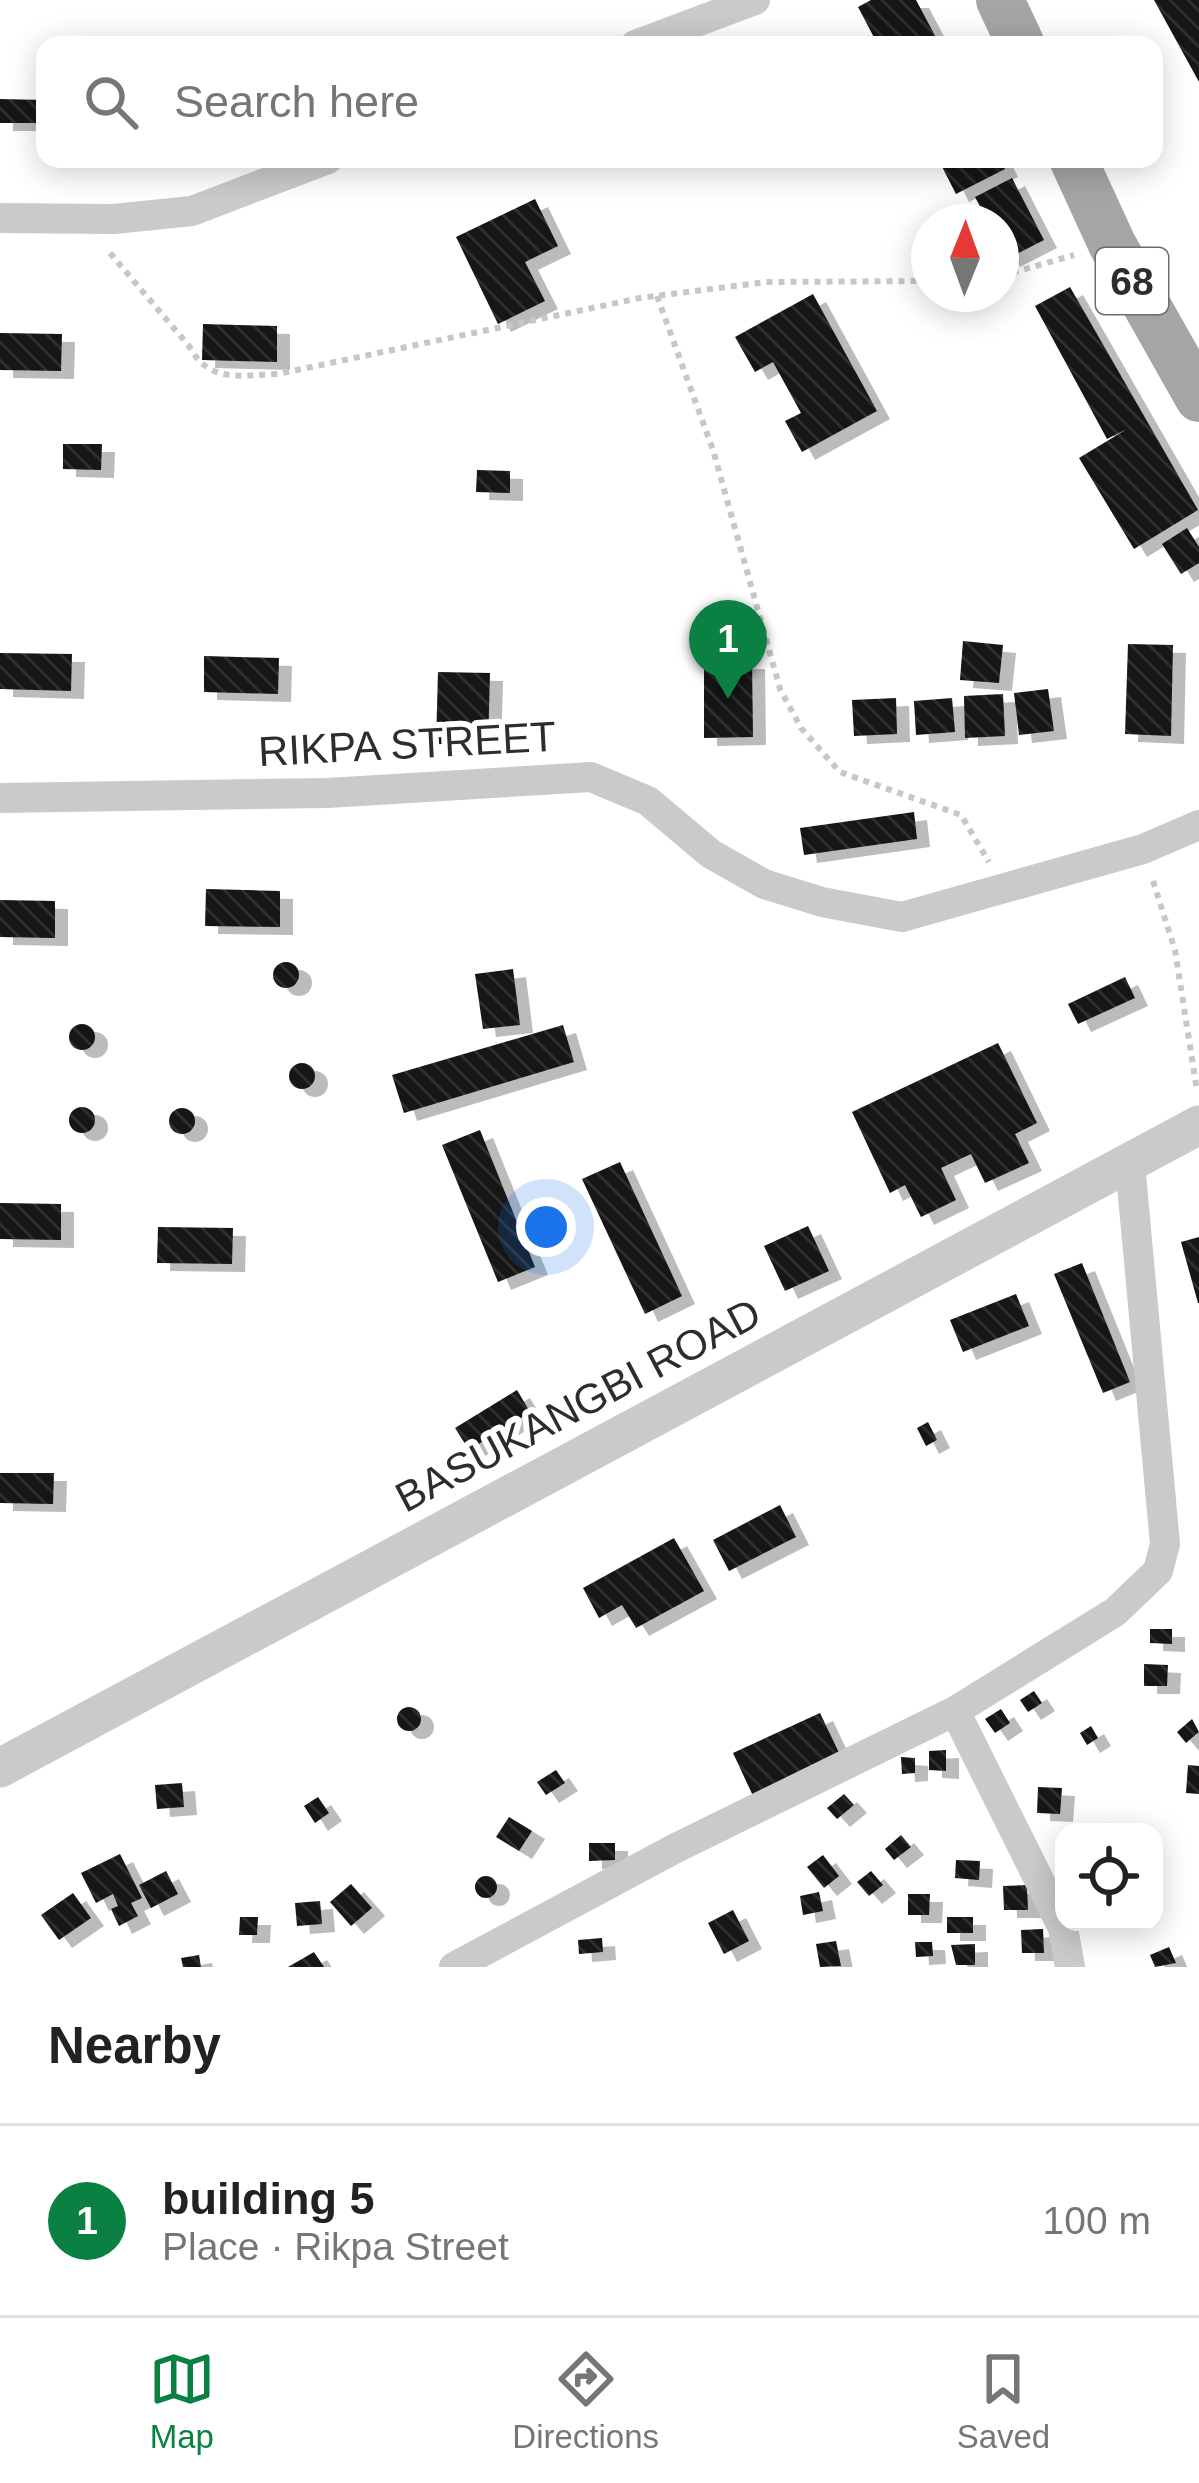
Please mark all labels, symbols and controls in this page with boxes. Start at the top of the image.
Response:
search box [36,36,1163,168]
icon: search [78,69,144,135]
text: Search here [174,76,419,127]
north arrow [911,204,1019,312]
road number: 68 [1096,248,1168,314]
pin: 1 [689,600,767,699]
street label: RIKPA STREET [257,713,557,775]
your location [516,1197,576,1257]
street label: BASUKANGBI ROAD [388,1289,768,1521]
map controls [1055,1823,1163,1931]
button: locate [1055,1823,1163,1931]
text: Nearby [48,2017,221,2074]
text: building 5 [162,2173,374,2224]
text: 1 [76,2199,98,2242]
text: 100 m [1043,2199,1151,2242]
text: Place · Rikpa Street [162,2225,509,2268]
tab: Map [149,2346,215,2456]
tab: Directions [512,2346,659,2456]
tab: Saved [957,2346,1050,2456]

